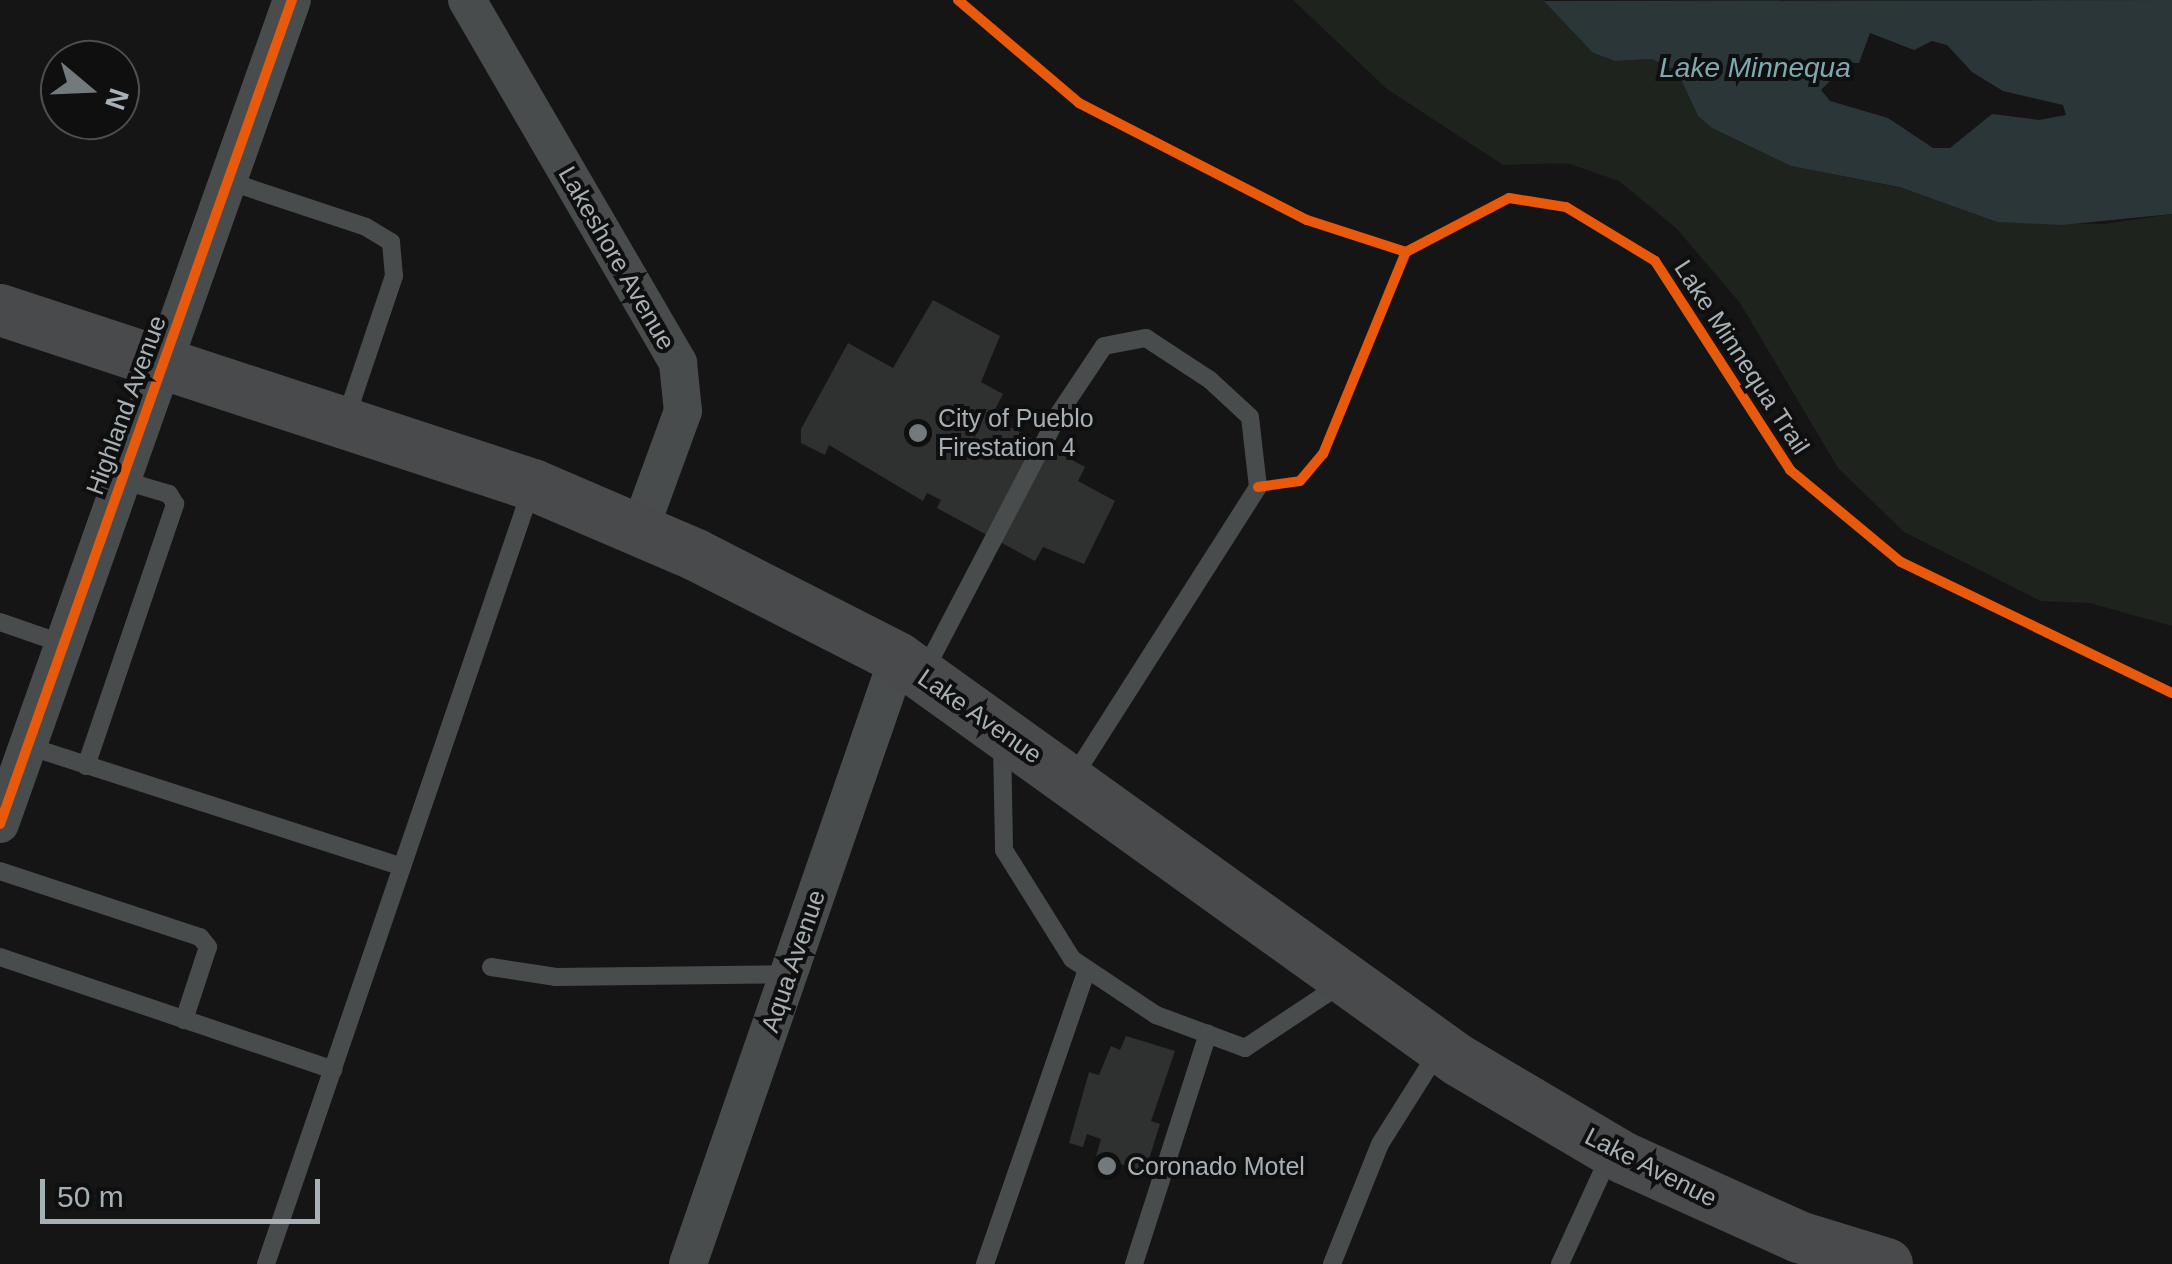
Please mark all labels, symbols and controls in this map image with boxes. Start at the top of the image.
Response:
north arrow [40,40,140,140]
water label: Lake Minnequa [1659,51,1851,85]
text: N [99,85,135,114]
street label: Lakeshore Avenue [552,160,682,356]
street label: Lake Minnequa Trail [1668,254,1816,460]
street label: Highland Avenue [79,311,173,499]
place label: City of Pueblo Firestation 4 [938,404,1094,463]
marker: City of Pueblo Firestation 4 [907,422,929,444]
street label: Lake Avenue [912,662,1048,770]
street label: Aqua Avenue [754,885,832,1037]
street label: Lake Avenue [1579,1121,1723,1213]
place label: Coronado Motel [1127,1151,1305,1181]
marker: Coronado Motel [1096,1155,1118,1177]
scale bar [45,1159,325,1221]
text: 50 m [57,1180,124,1213]

